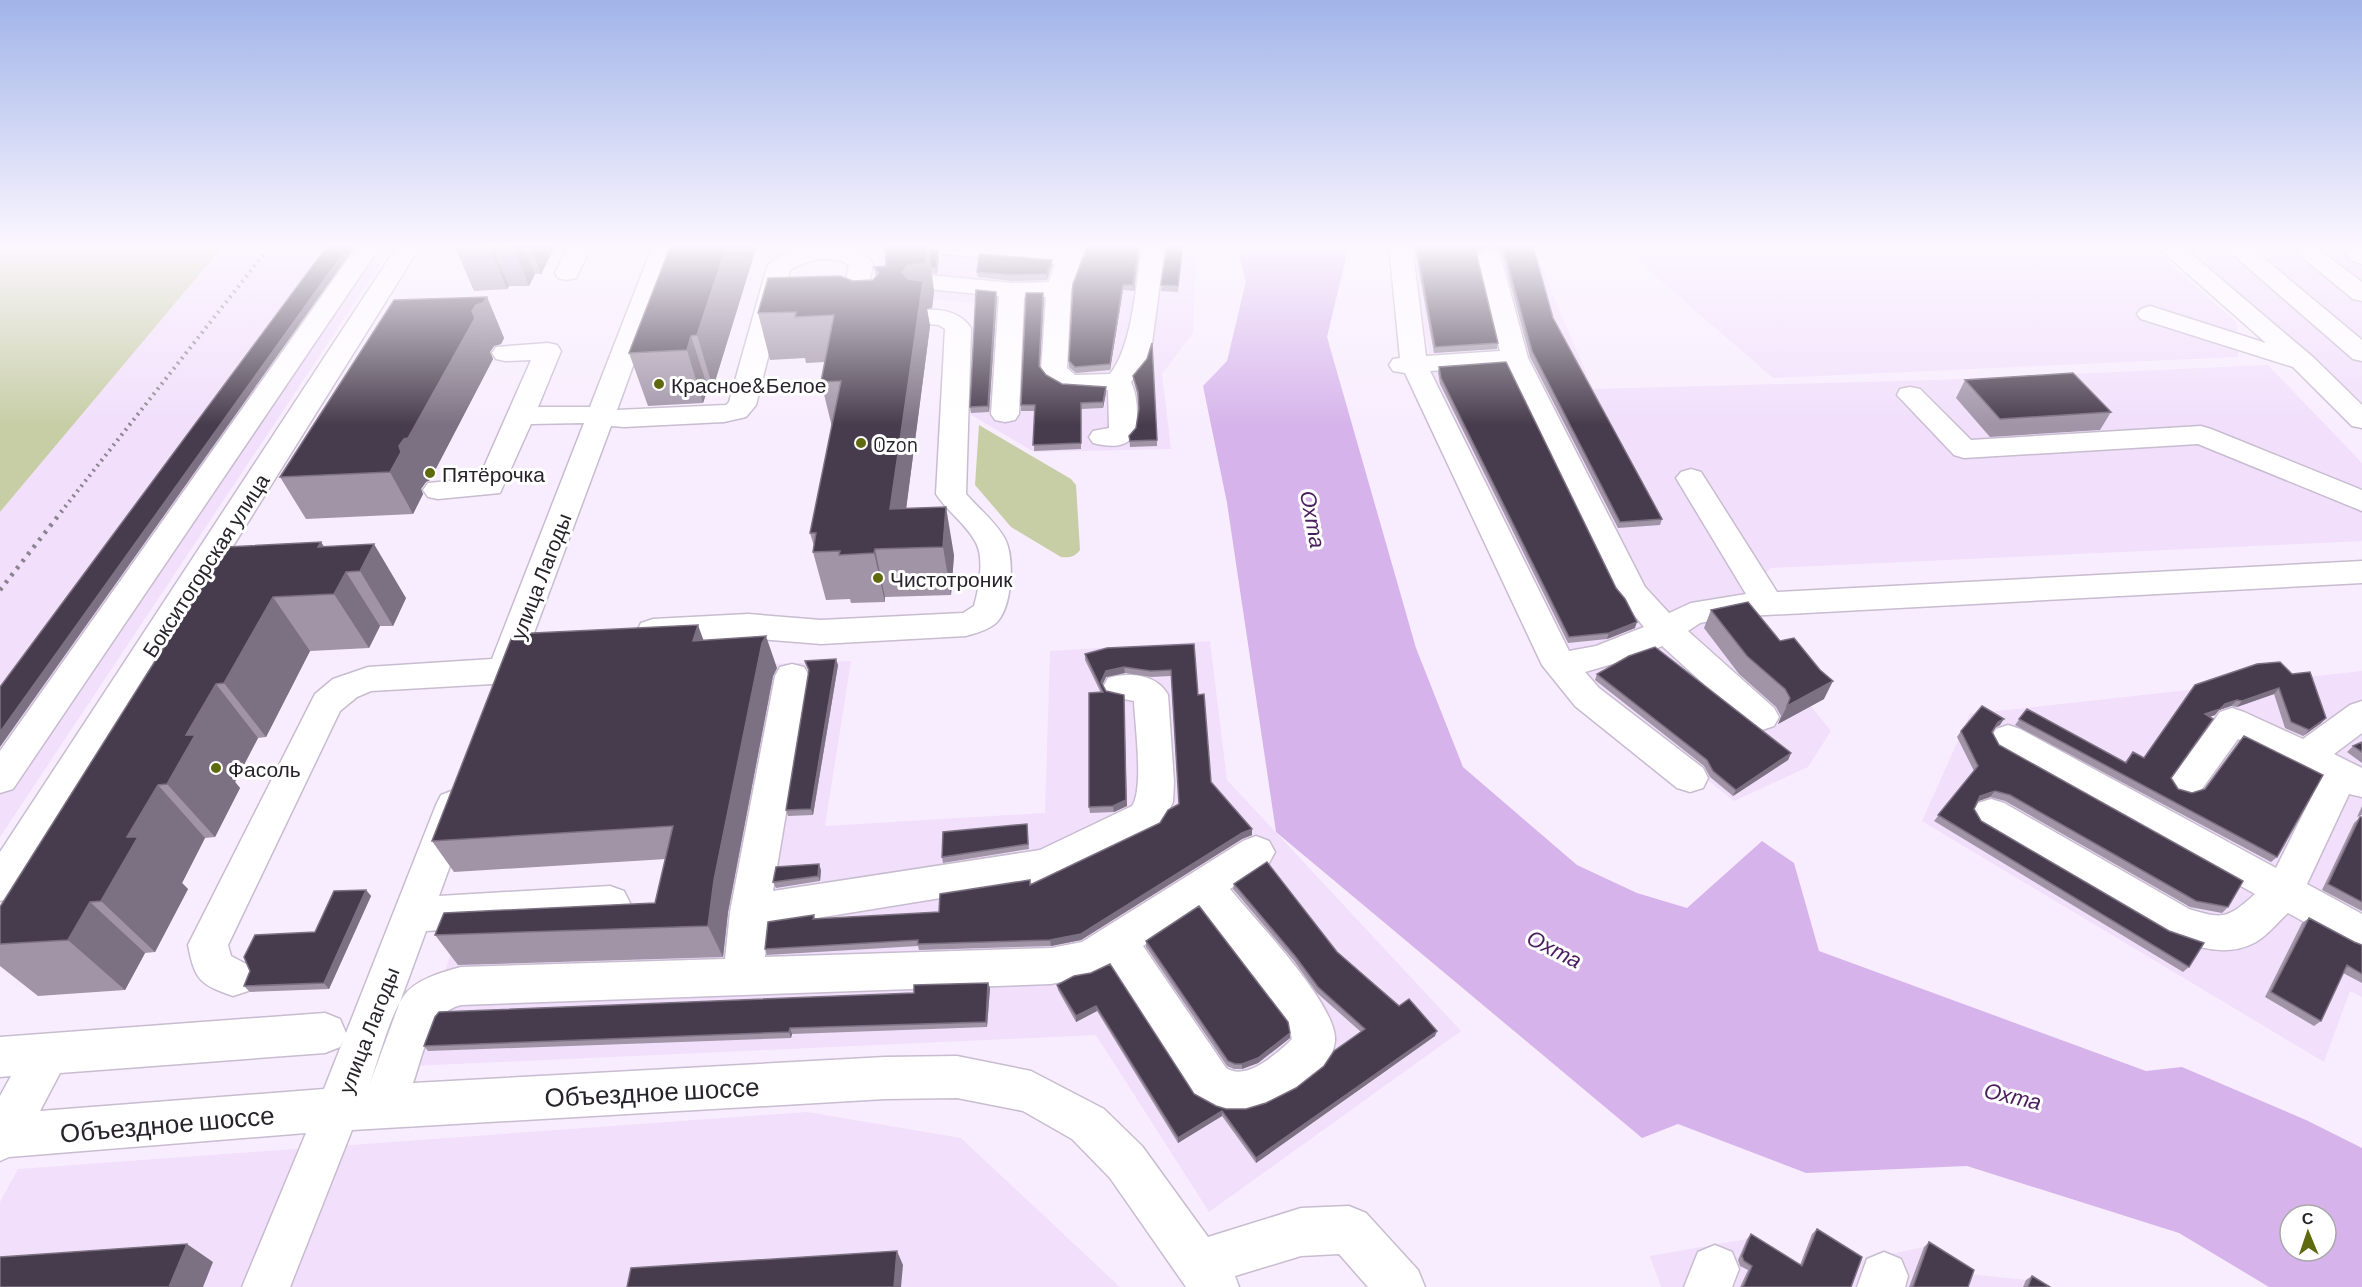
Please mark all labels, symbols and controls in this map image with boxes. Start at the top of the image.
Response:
place label: Красное&Белое [671,372,826,397]
marker: Красное&Белое [652,377,666,391]
place label: Ozon [873,431,918,456]
marker: Ozon [854,436,868,450]
place label: Пятёрочка [442,461,545,486]
marker: Пятёрочка [423,466,437,480]
street label: Бокситогорская улица [136,468,274,661]
water label: Охта [1296,488,1332,550]
street label: улица Лагоды [504,509,576,643]
place label: Чистотроник [890,566,1013,591]
marker: Чистотроник [871,571,885,585]
place label: Фасоль [228,756,301,781]
marker: Фасоль [209,761,223,775]
water label: Охта [1523,923,1587,973]
street label: улица Лагоды [332,963,404,1097]
street label: Объездное шоссе [544,1070,760,1112]
water label: Охта [1982,1076,2044,1114]
street label: Объездное шоссе [58,1098,276,1148]
north arrow [2278,1203,2338,1263]
text: С [2301,1208,2314,1227]

